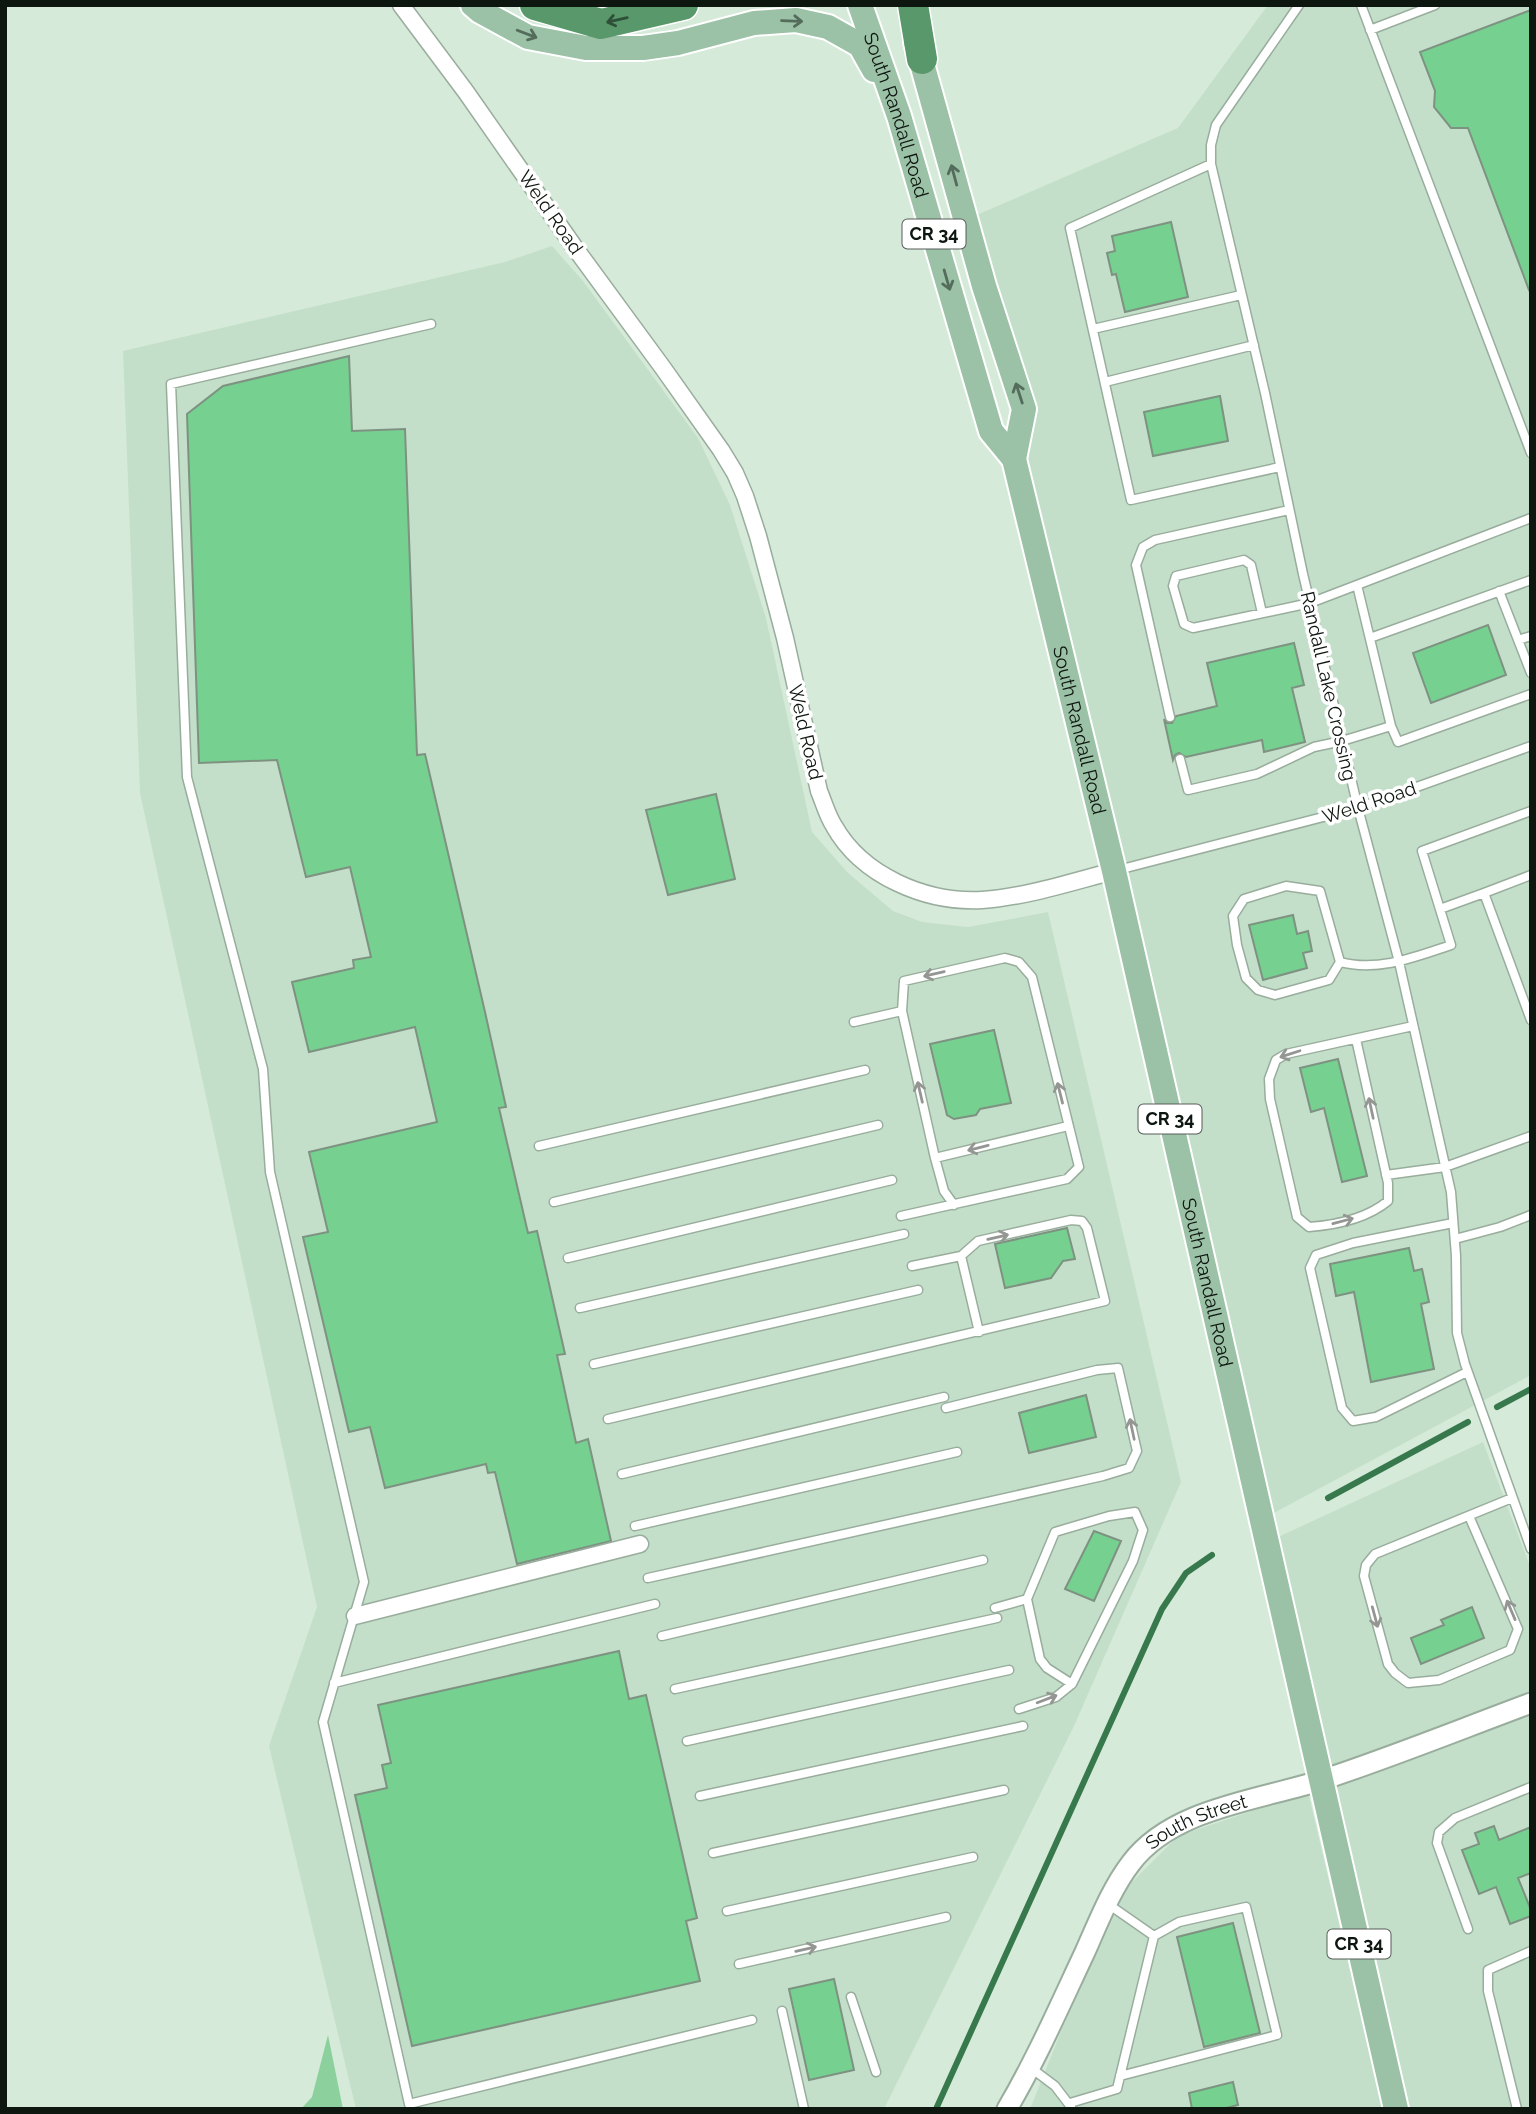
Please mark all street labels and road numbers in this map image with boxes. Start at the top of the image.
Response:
street label: South Randall Road [859,29,933,200]
street label: Weld Road [514,166,588,258]
road number: CR 34 [902,220,965,248]
street label: Randall Lake Crossing [1297,589,1361,783]
street label: South Randall Road [1049,644,1111,817]
street label: Weld Road [784,682,828,782]
street label: Weld Road [1319,777,1419,827]
road number: CR 34 [1138,1104,1202,1134]
street label: South Randall Road [1178,1196,1238,1369]
street label: South Street [1141,1789,1250,1854]
road number: CR 34 [1328,1930,1390,1958]

